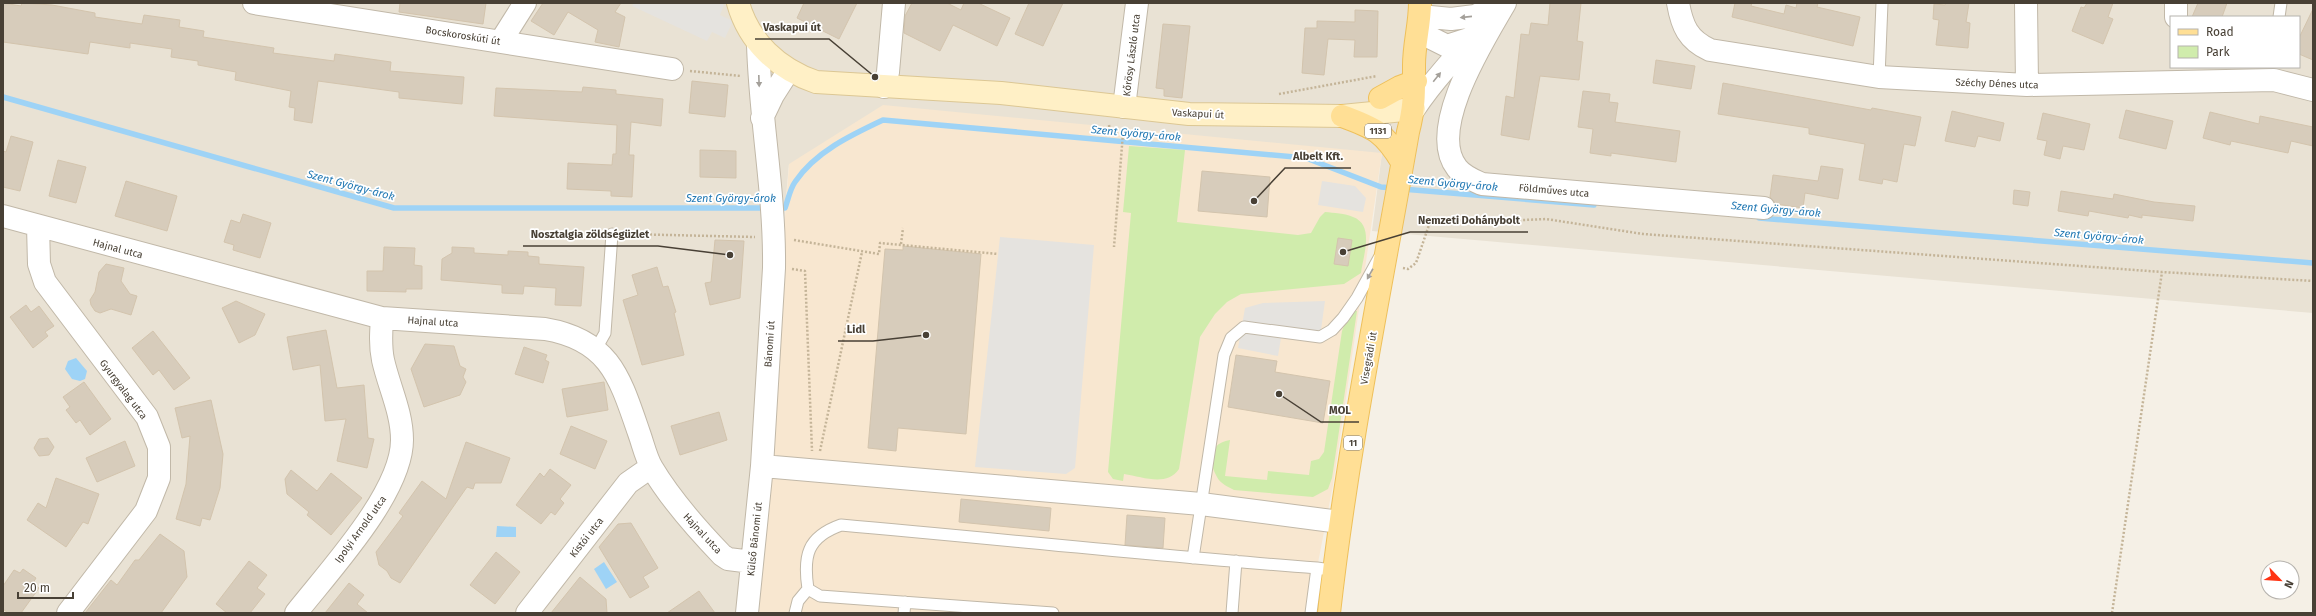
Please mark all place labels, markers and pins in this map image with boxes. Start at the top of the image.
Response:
callout: Vaskapui út [755,16,829,39]
callout: Albelt Kft. [1285,145,1351,168]
callout: Nemzeti Dohánybolt [1410,209,1528,232]
callout: Nosztalgia zöldségüzlet [523,223,658,246]
callout: Lidl [838,318,873,341]
callout: MOL [1321,399,1359,422]

